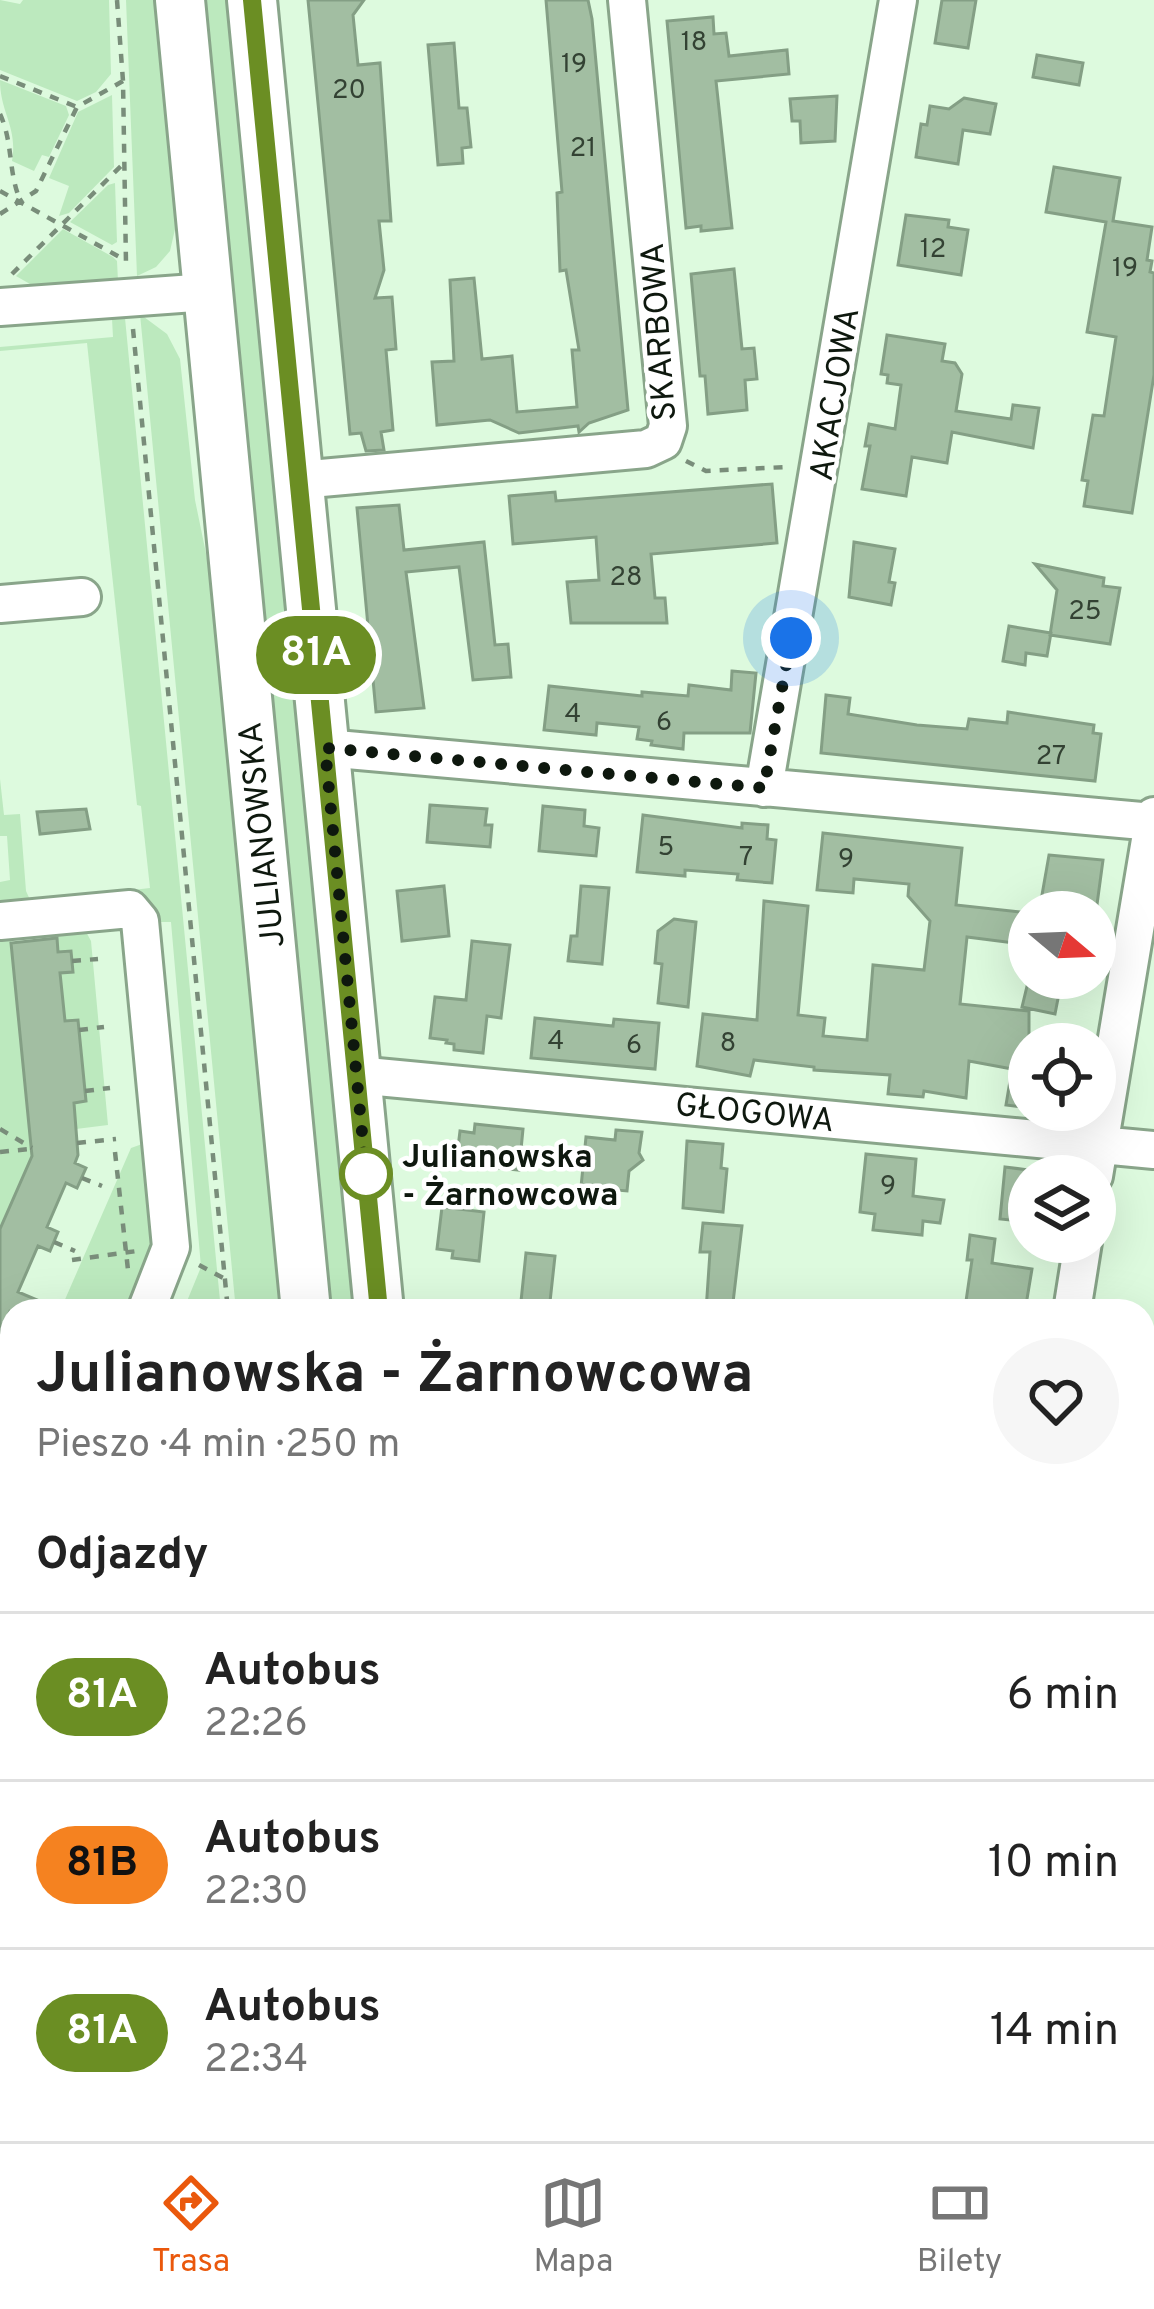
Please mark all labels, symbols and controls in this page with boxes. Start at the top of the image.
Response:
house number: 18 [681,26,707,60]
house number: 19 [561,48,587,82]
house number: 20 [332,74,366,108]
house number: 21 [570,132,596,166]
house number: 12 [920,233,946,267]
street label: SKARBOWA [634,241,688,422]
house number: 19 [1112,252,1138,286]
street label: AKACJOWA [803,305,871,484]
house number: 28 [609,561,643,595]
house number: 25 [1068,595,1102,629]
your location [761,608,821,668]
line badge: 81A [247,616,385,694]
text: 81A [280,628,352,681]
house number: 4 [565,698,581,732]
house number: 6 [656,706,672,740]
street label: JULIANOWSKA [231,720,297,950]
house number: 27 [1036,740,1066,774]
house number: 5 [658,831,674,865]
house number: 7 [739,841,753,875]
house number: 9 [838,843,854,877]
north arrow [1008,891,1116,999]
map controls [1008,891,1116,1263]
button: locate [1008,1023,1116,1131]
house number: 4 [548,1025,564,1059]
house number: 8 [720,1027,736,1061]
house number: 6 [626,1029,642,1063]
street label: GŁOGOWA [673,1086,836,1144]
place label: Julianowska - Żarnowcowa [402,1138,618,1218]
marker: Julianowska - Żarnowcowa [341,1149,391,1199]
button: layers [1008,1155,1116,1263]
house number: 9 [880,1170,896,1204]
button: heart [993,1338,1119,1464]
text: Julianowska - Żarnowcowa [36,1341,753,1413]
text: Pieszo · 4 min · 250 m [36,1422,400,1471]
text: Odjazdy [36,1528,208,1585]
text: Autobus [204,1644,381,1701]
text: 6 min [1007,1668,1119,1725]
text: 81A [66,1670,138,1723]
text: 22:26 [204,1701,308,1750]
text: Autobus [204,1812,381,1869]
text: 10 min [988,1836,1119,1893]
text: 81B [66,1838,138,1891]
text: 22:30 [204,1869,309,1918]
text: Autobus [204,1980,381,2037]
text: 14 min [990,2004,1119,2061]
text: 81A [66,2006,138,2059]
text: 22:34 [204,2037,308,2086]
tab: Trasa [152,2170,230,2284]
tab: Mapa [534,2170,613,2284]
tab: Bilety [917,2170,1002,2284]

